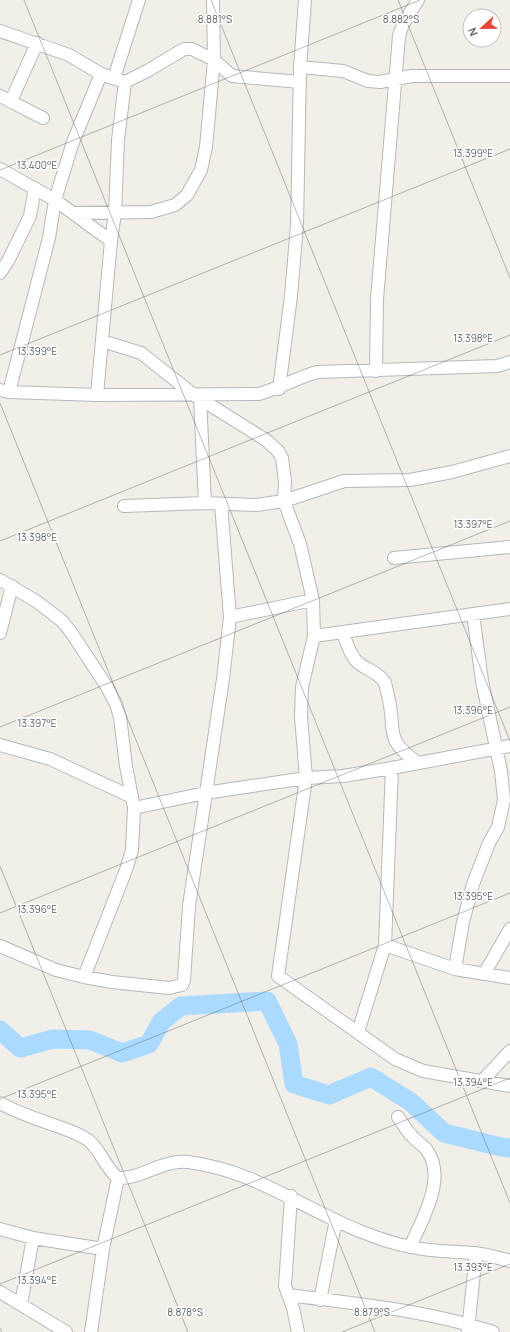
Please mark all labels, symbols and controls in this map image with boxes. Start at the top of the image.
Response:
north arrow [462,8,502,48]
text: 8.881°S [198,12,232,26]
text: 8.882°S [383,12,419,26]
text: N [464,25,481,38]
text: 13.399°E [453,146,493,160]
text: 13.400°E [17,158,57,172]
text: 13.398°E [453,331,493,345]
text: 13.399°E [17,344,57,358]
text: 13.397°E [454,517,493,531]
text: 13.398°E [17,530,57,544]
text: 13.396°E [453,703,493,717]
text: 13.397°E [18,716,57,730]
text: 13.395°E [453,889,493,903]
text: 13.396°E [17,902,57,916]
text: 13.394°E [453,1075,493,1089]
text: 13.395°E [17,1087,57,1101]
text: 13.393°E [453,1260,493,1274]
text: 13.394°E [17,1273,57,1287]
text: 8.878°S [167,1305,203,1319]
text: 8.879°S [354,1305,390,1319]

